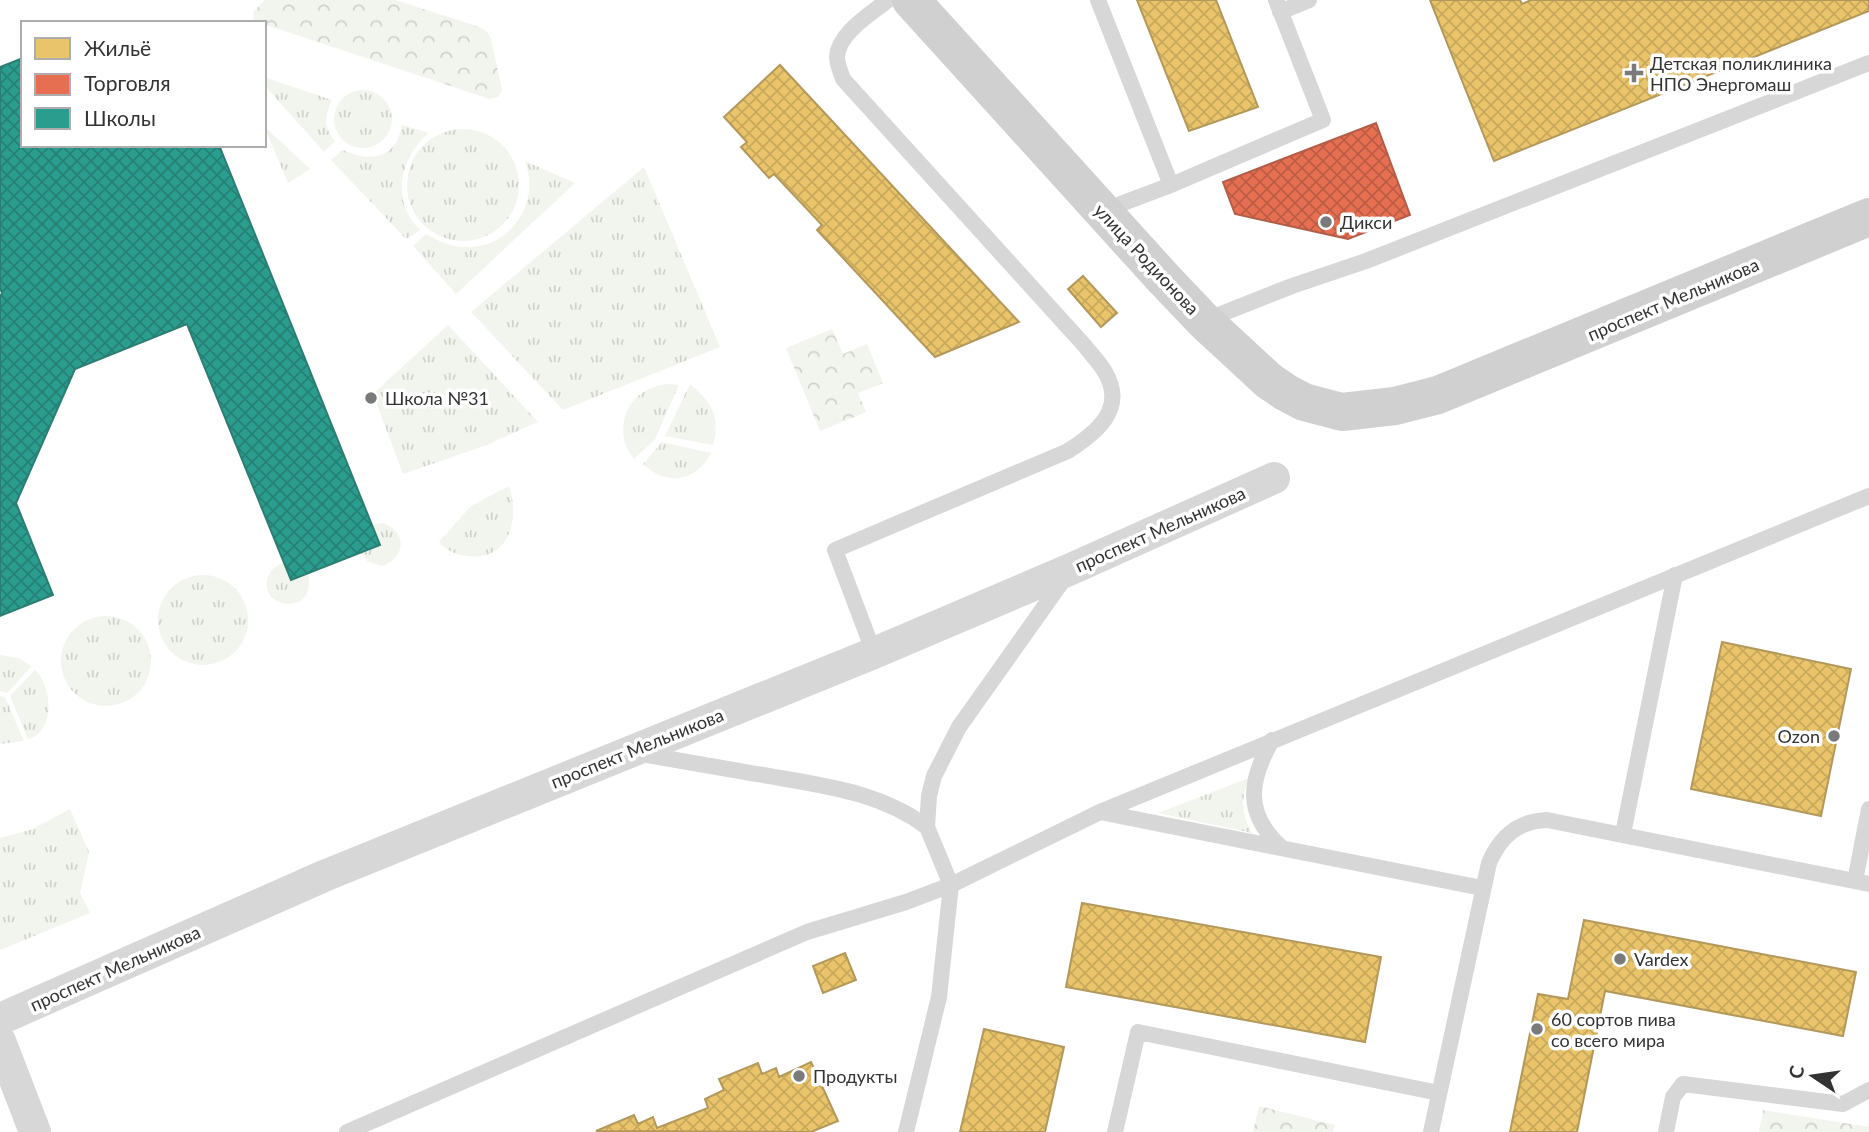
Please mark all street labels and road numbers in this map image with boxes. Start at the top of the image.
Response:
street label: улица Родионова [1090,199,1204,319]
street label: проспект Мельникова [1584,253,1762,345]
street label: проспект Мельникова [1071,481,1249,577]
street label: проспект Мельникова [547,703,727,793]
street label: проспект Мельникова [26,920,204,1016]

